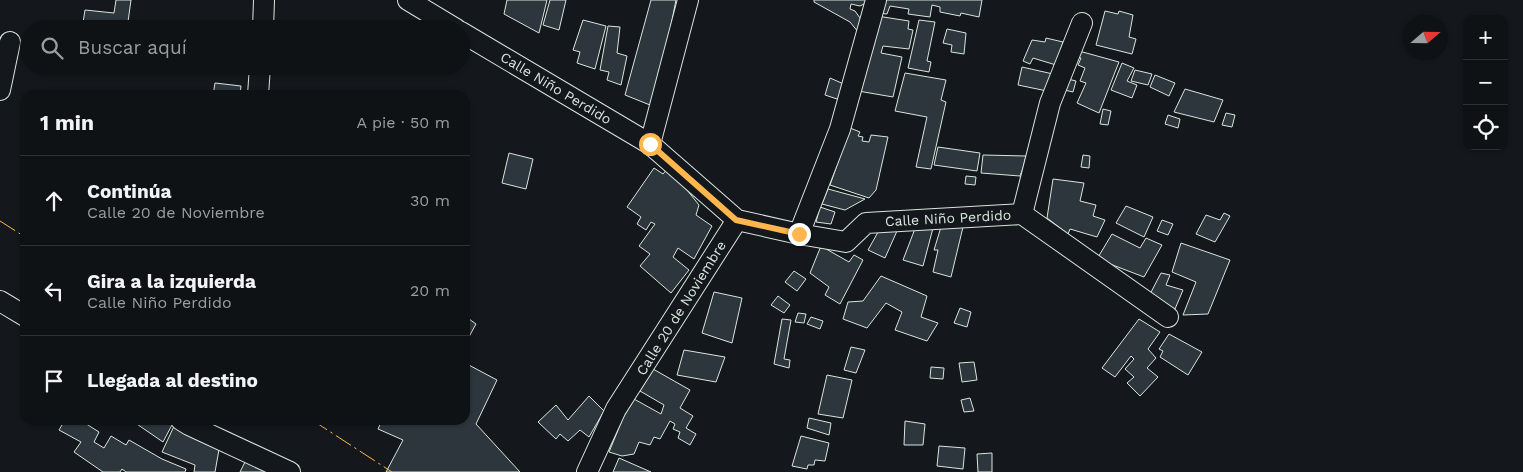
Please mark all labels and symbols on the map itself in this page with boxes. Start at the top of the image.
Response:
north arrow [1403,15,1448,60]
street label: Calle Niño Perdido [498,49,614,127]
route start [639,133,662,156]
street label: Calle Niño Perdido [884,207,1012,229]
route end [788,223,811,246]
street label: Calle 20 de Noviembre [633,238,729,378]

